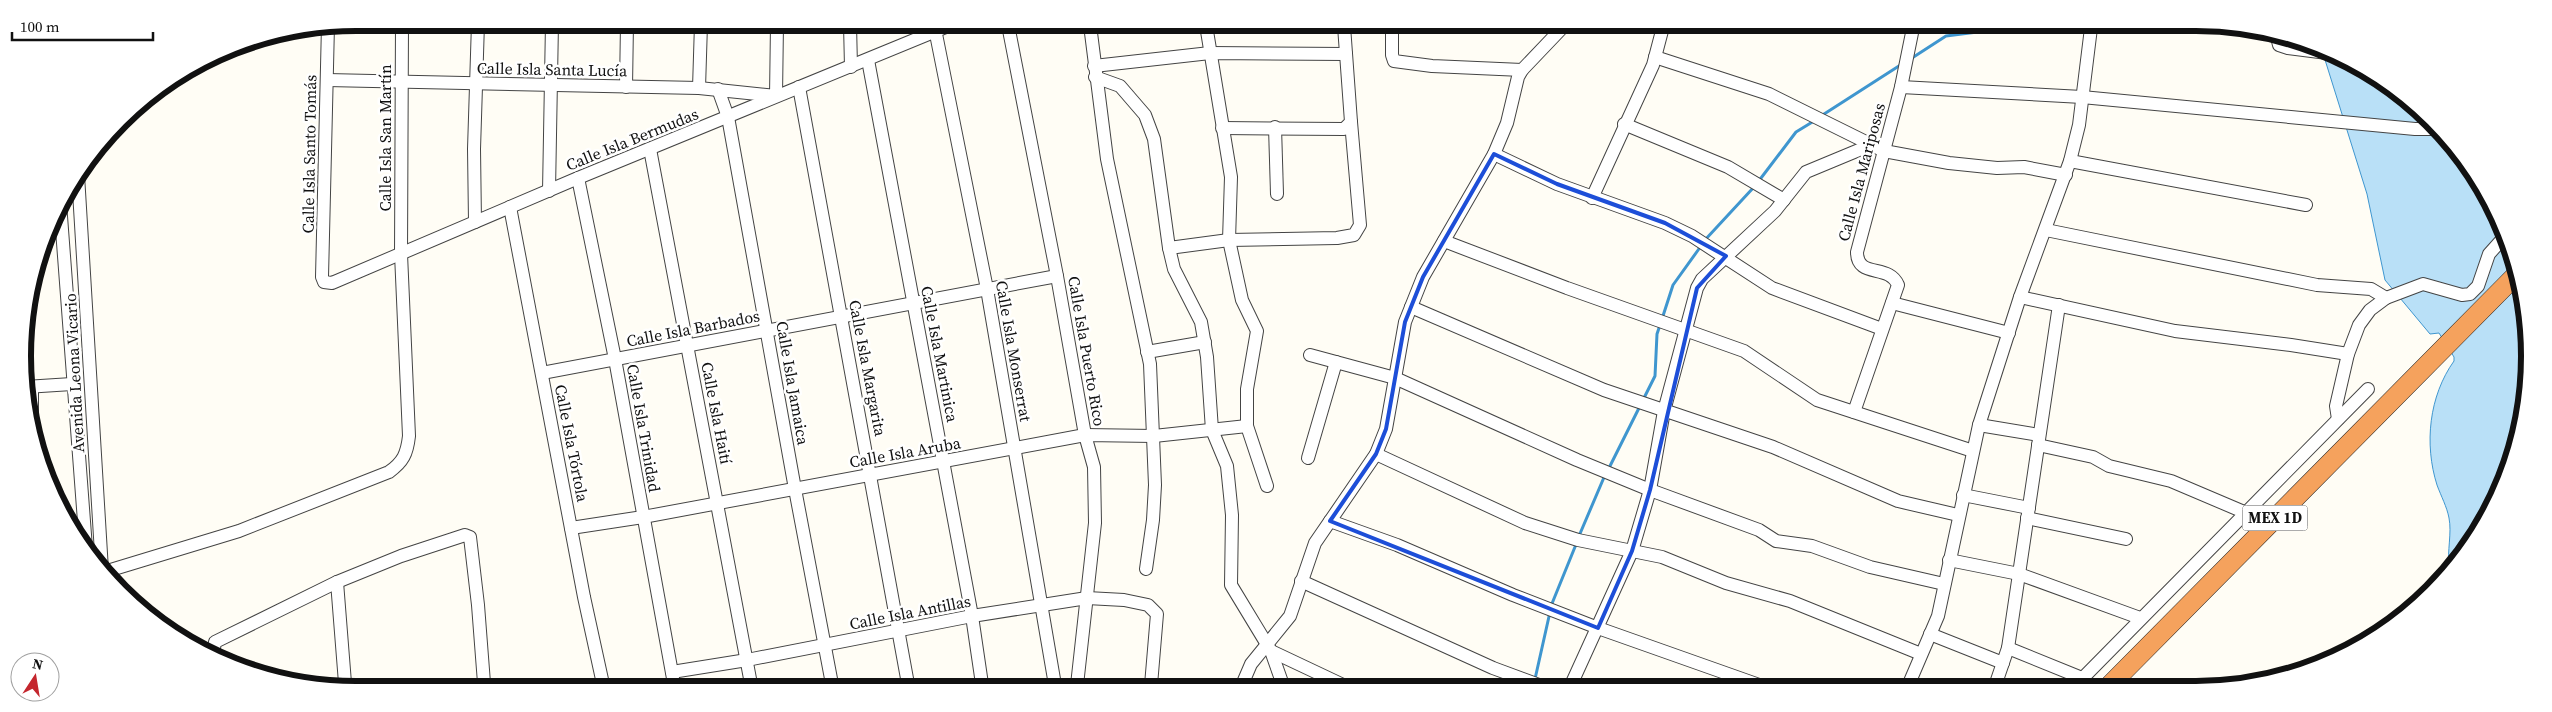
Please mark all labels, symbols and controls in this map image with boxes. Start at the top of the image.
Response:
scale bar [12,10,154,42]
text: 100 m [20,16,60,37]
street label: Calle Isla Santa Lucía [477,57,628,81]
street label: Calle Isla San Martín [374,64,396,212]
street label: Calle Isla Santo Tomás [297,74,321,234]
street label: Calle Isla Mariposas [1832,100,1890,244]
street label: Calle Isla Bermudas [562,102,702,176]
street label: Calle Isla Puerto Rico [1063,274,1111,428]
street label: Calle Isla Monserrat [991,279,1037,424]
street label: Calle Isla Martinica [916,284,964,425]
street label: Avenida Leona Vicario [59,292,89,453]
street label: Calle Isla Margarita [844,298,892,439]
street label: Calle Isla Barbados [624,304,762,352]
street label: Calle Isla Jamaica [771,319,815,448]
street label: Calle Isla Haití [696,360,738,466]
street label: Calle Isla Trinidad [622,362,666,494]
street label: Calle Isla Tórtola [550,382,594,504]
street label: Calle Isla Aruba [848,431,963,473]
road number: MEX 1D [2242,506,2308,530]
street label: Calle Isla Antillas [847,589,973,635]
north arrow [10,652,60,702]
text: N [31,653,45,675]

